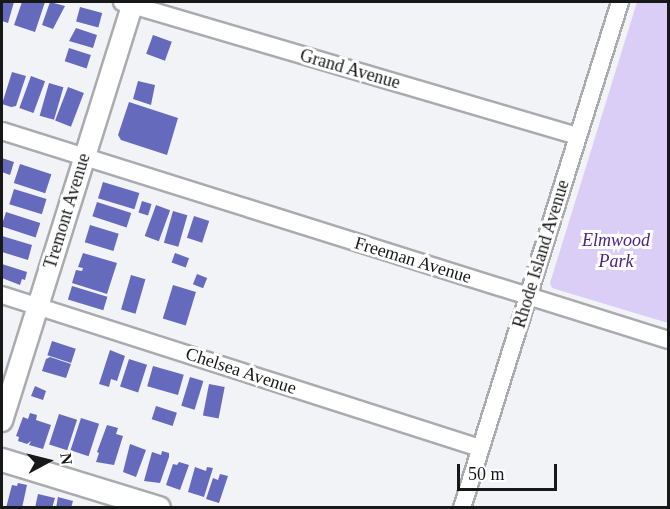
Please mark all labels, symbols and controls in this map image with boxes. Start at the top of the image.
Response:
street label: Grand Avenue [297,44,403,94]
street label: Tremont Avenue [39,150,95,272]
street label: Rhode Island Avenue [508,177,574,331]
park label: Elmwood Park [582,230,650,272]
street label: Freeman Avenue [351,232,475,288]
street label: Chelsea Avenue [182,343,300,399]
north arrow [18,431,78,491]
text: N [57,452,76,466]
scale bar [460,452,560,490]
text: 50 m [468,464,505,484]

